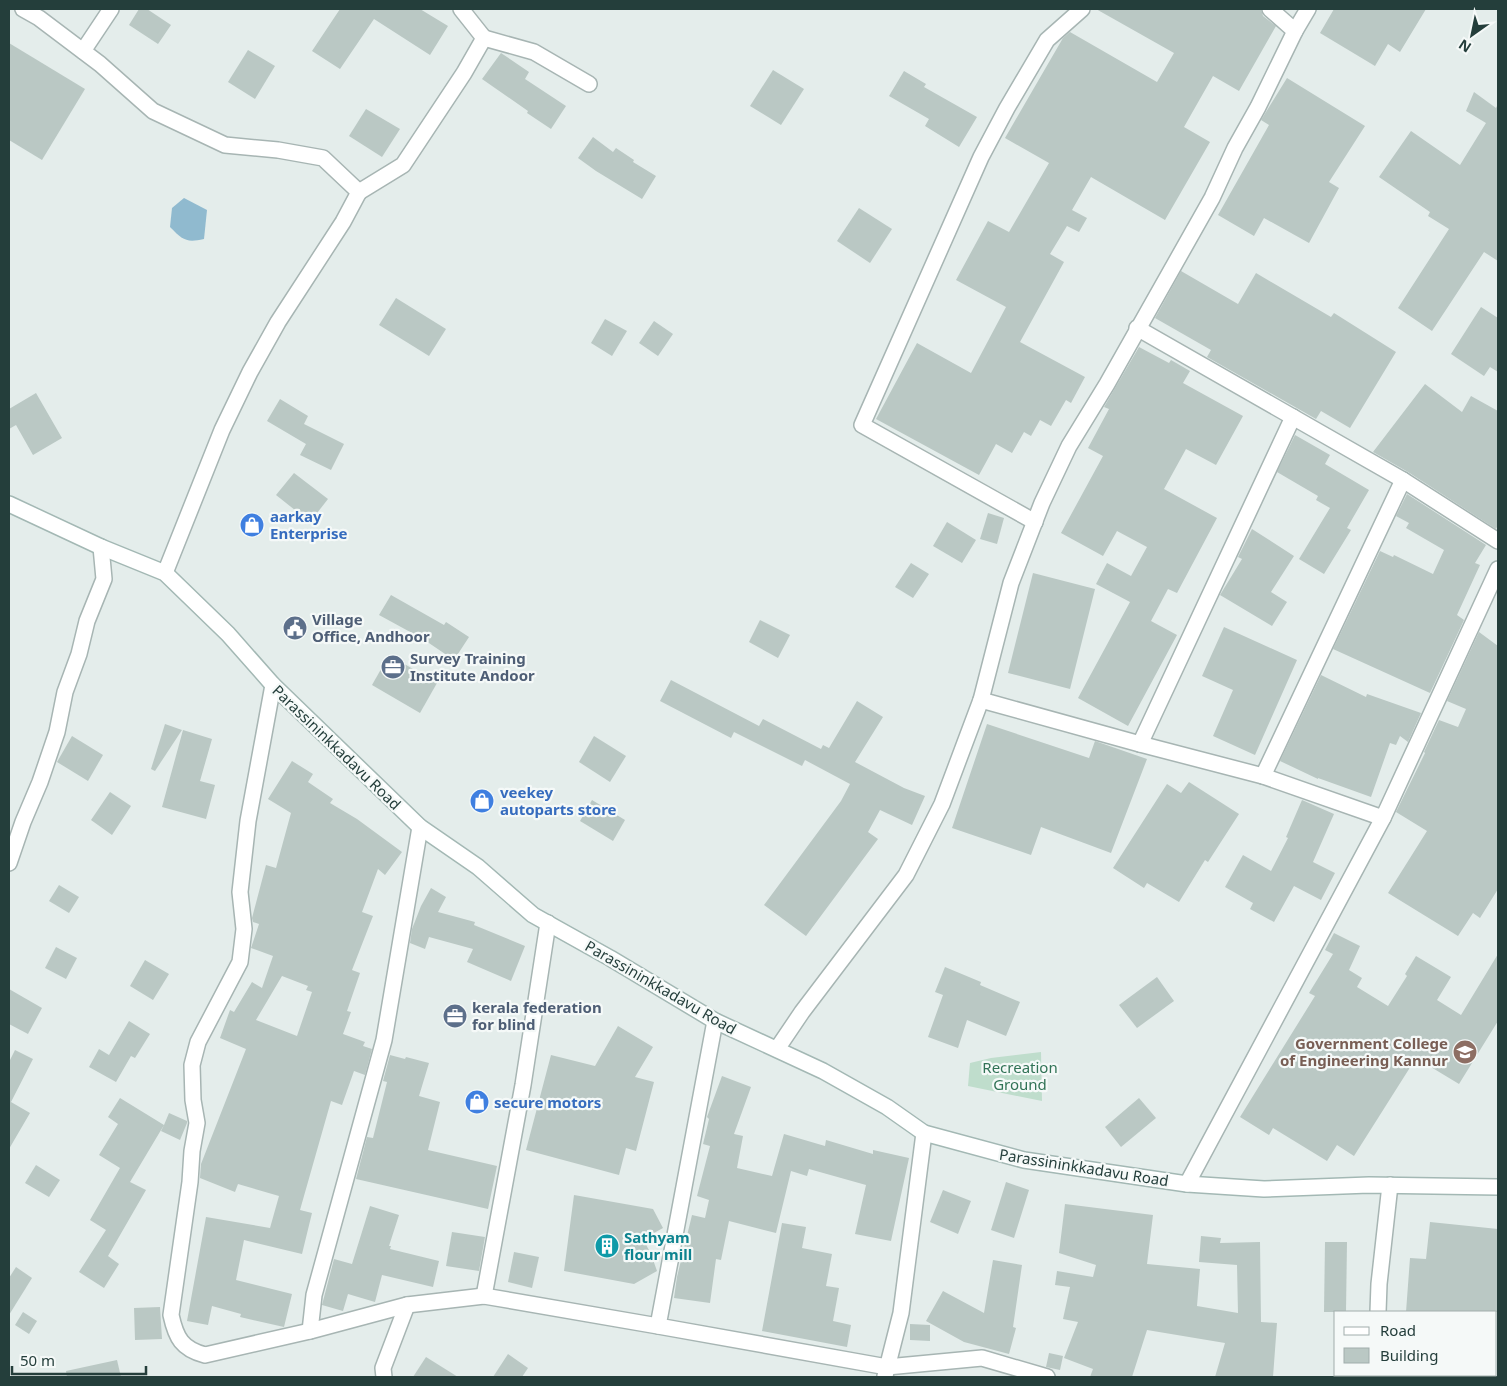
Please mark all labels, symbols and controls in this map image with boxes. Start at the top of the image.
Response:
north arrow [1447,10,1497,60]
text: N [1455,35,1475,57]
place label: aarkay Enterprise [270,506,348,543]
shop icon: aarkay Enterprise [239,512,265,538]
place label: Village Office, Andhoor [312,609,430,646]
public building icon: Village Office, Andhoor [282,615,308,641]
place label: Survey Training Institute Andoor [410,648,535,685]
office icon: Survey Training Institute Andoor [380,654,406,680]
street label: Parassininkkadavu Road [268,680,406,814]
place label: veekey autoparts store [500,782,617,819]
shop icon: veekey autoparts store [469,788,495,814]
street label: Parassininkkadavu Road [582,935,740,1039]
place label: kerala federation for blind [472,997,602,1034]
office icon: kerala federation for blind [442,1003,468,1029]
place label: Government College of Engineering Kannur [1280,1033,1448,1070]
school or university icon: Government College of Engineering Kannur [1452,1039,1478,1065]
park label: Recreation Ground [982,1057,1058,1094]
shop icon: secure motors [464,1089,490,1115]
place label: secure motors [494,1092,601,1112]
street label: Parassininkkadavu Road [998,1144,1170,1190]
place label: Sathyam flour mill [624,1227,692,1264]
building icon: Sathyam flour mill [594,1233,620,1259]
legend [1334,1311,1497,1376]
text: Road [1380,1320,1416,1340]
scale bar [12,1344,146,1376]
text: Building [1380,1345,1438,1365]
text: 50 m [20,1350,55,1370]

